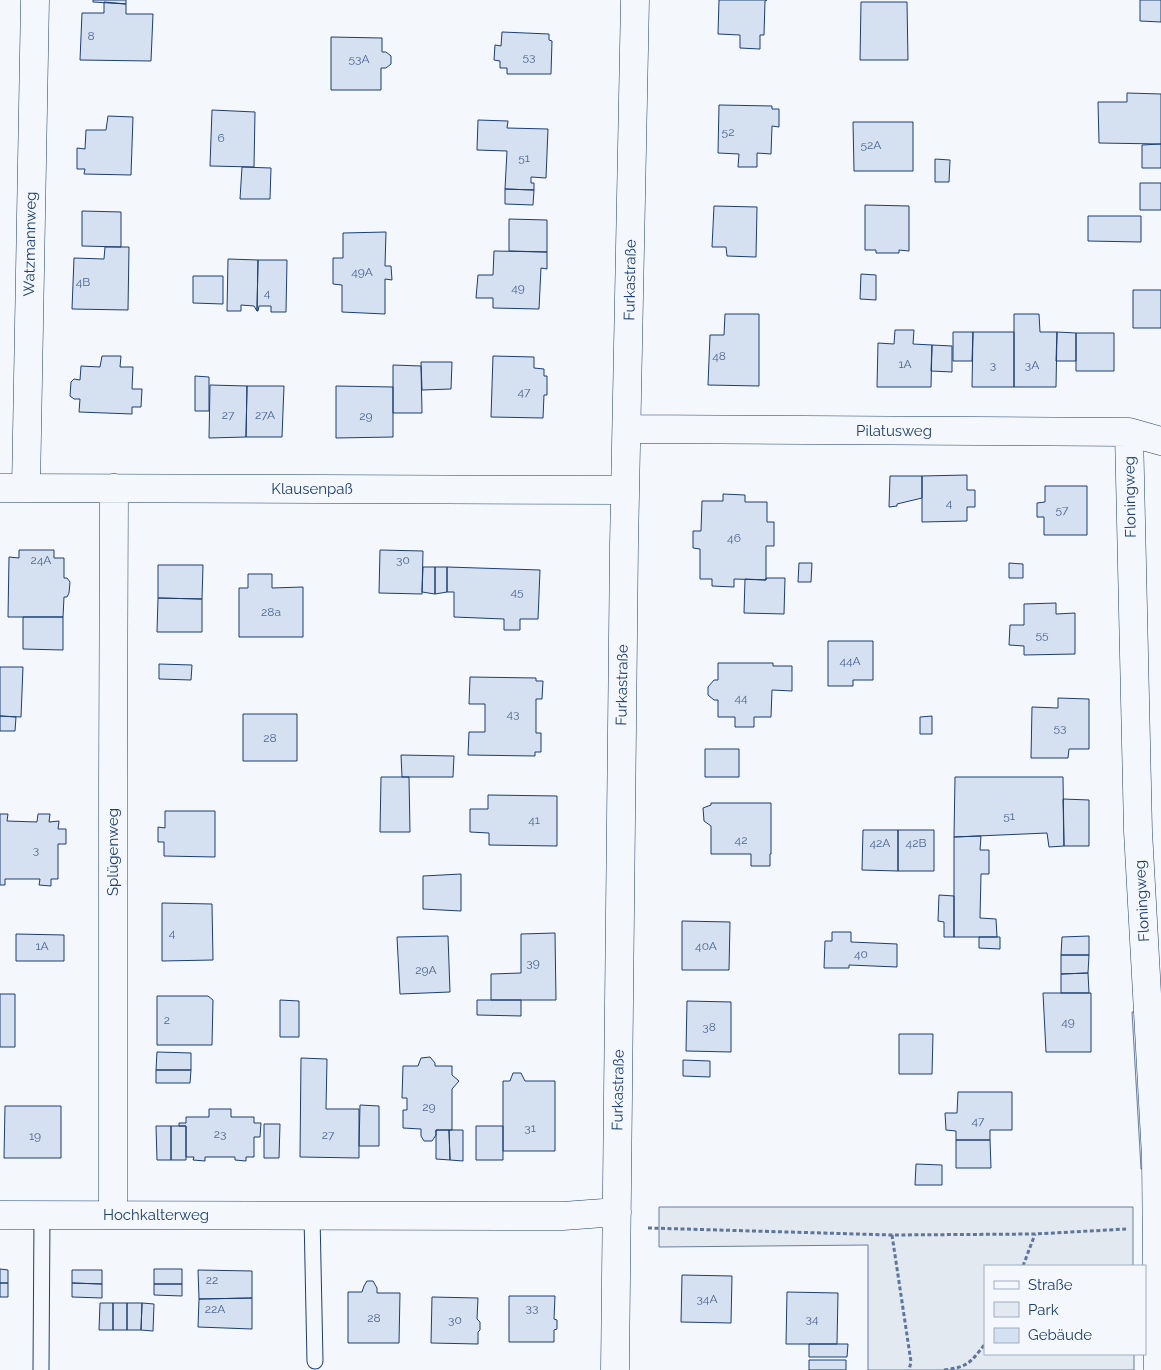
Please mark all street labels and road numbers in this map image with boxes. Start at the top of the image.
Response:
street label: Watzmannweg [20,191,40,297]
street label: Furkastraße [620,239,640,321]
street label: Pilatusweg [856,422,932,440]
street label: Floningweg [1120,456,1140,538]
street label: Klausenpaß [271,480,353,498]
street label: Furkastraße [612,644,632,726]
street label: Splügenweg [104,808,122,896]
street label: Floningweg [1131,860,1153,942]
street label: Furkastraße [608,1049,628,1131]
street label: Hochkalterweg [103,1206,209,1224]

